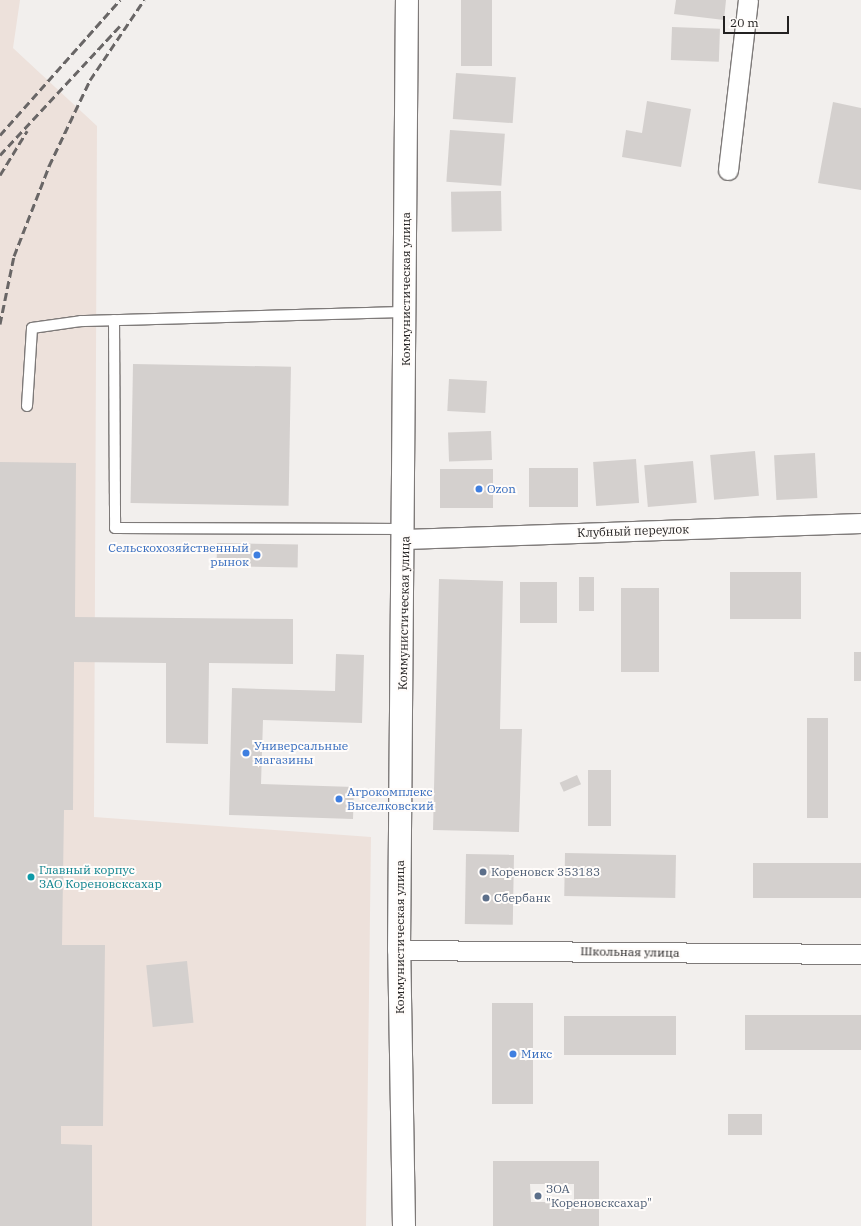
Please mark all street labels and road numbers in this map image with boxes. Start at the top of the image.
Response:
street label: Коммунистическая улица [399,212,413,366]
street label: Клубный переулок [577,522,689,540]
street label: Коммунистическая улица [395,536,413,690]
street label: Коммунистическая улица [393,860,407,1014]
street label: Школьная улица [580,944,680,960]

